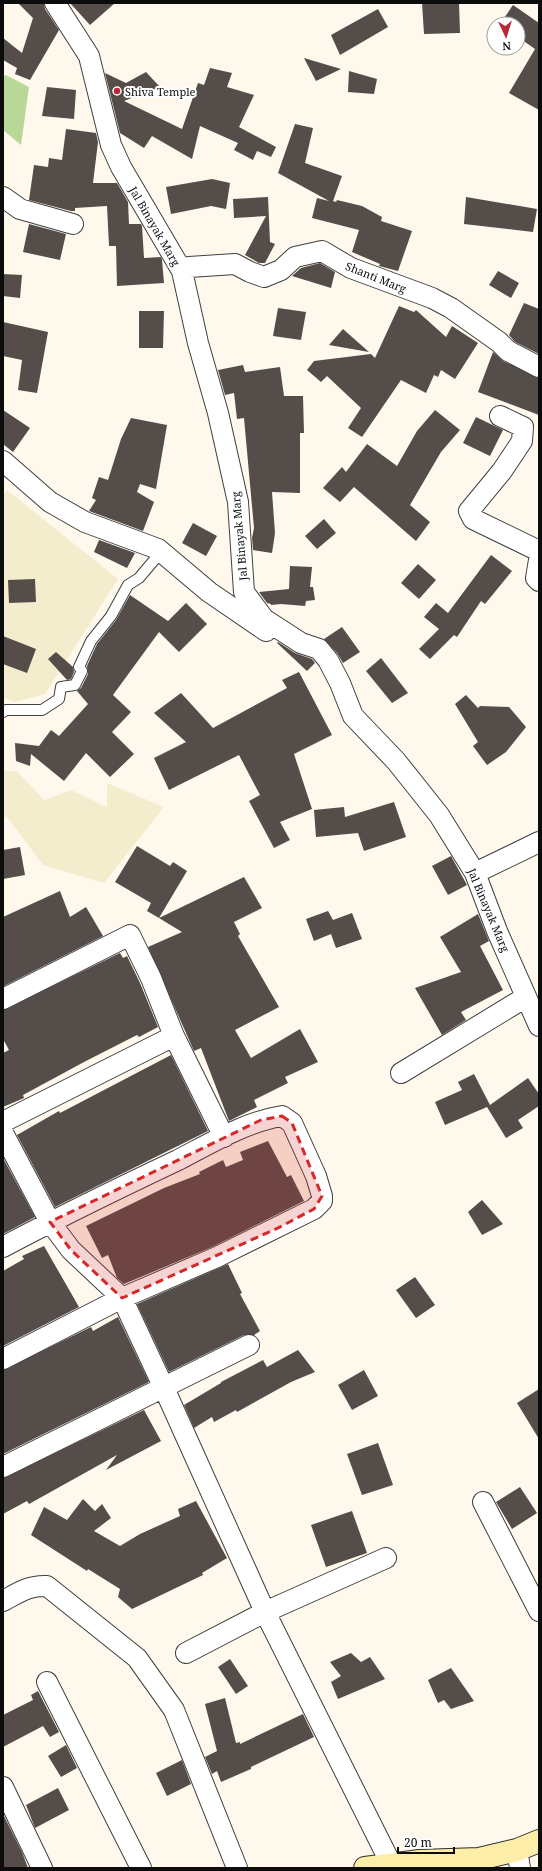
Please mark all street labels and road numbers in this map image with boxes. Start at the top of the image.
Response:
street label: Jal Binayak Marg [126,183,184,269]
street label: Shanti Marg [343,258,409,296]
street label: Jal Binayak Marg [228,491,250,582]
street label: Jal Binayak Marg [464,865,513,954]

